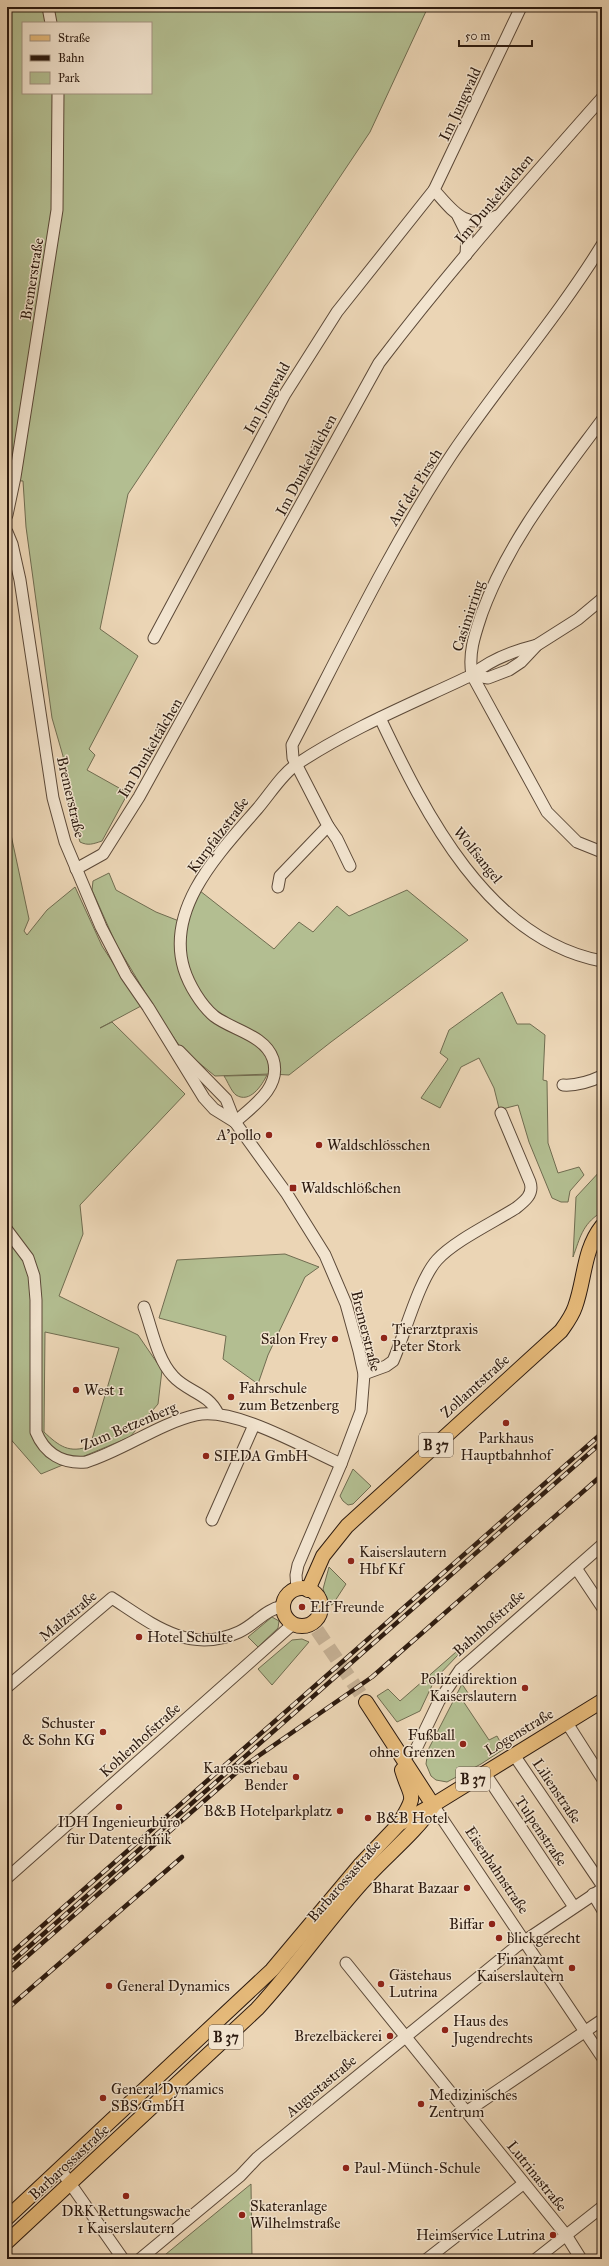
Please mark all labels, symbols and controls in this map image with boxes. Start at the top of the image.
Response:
legend [22,22,152,94]
scale bar [459,22,532,48]
text: 50 m [465,29,490,43]
text: Straße [58,31,90,45]
text: Bahn [58,51,85,65]
street label: Im Jungwald [435,64,486,144]
text: Park [58,71,80,85]
street label: Im Dunkeltälchen [451,150,537,248]
street label: Bremerstraße [17,237,47,321]
street label: Im Jungwald [240,359,295,437]
street label: Im Dunkeltälchen [272,411,340,519]
street label: Auf der Pirsch [384,445,446,530]
street label: Casimirring [448,577,488,654]
street label: Im Dunkeltälchen [114,695,186,801]
street label: Bremerstraße [53,755,89,839]
street label: Kurpfalzstraße [184,793,252,877]
street label: Wolfsangel [450,823,507,888]
place label: A'pollo [216,1126,261,1144]
marker: A'pollo [264,1130,274,1140]
place label: Waldschlösschen [327,1136,430,1154]
marker: Waldschlösschen [314,1140,324,1150]
place label: Waldschlößchen [301,1179,401,1197]
marker: Waldschlößchen [288,1183,298,1193]
street label: Bremerstraße [347,1289,385,1373]
place label: Tierarztpraxis Peter Stork [392,1320,478,1355]
place label: Salon Frey [261,1330,328,1348]
marker: Tierarztpraxis Peter Stork [379,1333,389,1343]
marker: Salon Frey [330,1334,340,1344]
street label: Zollamtstraße [437,1351,513,1421]
place label: Fahrschule zum Betzenberg [239,1379,340,1414]
place label: West 1 [84,1381,124,1399]
marker: West 1 [71,1385,81,1395]
marker: Fahrschule zum Betzenberg [226,1392,236,1402]
street label: Zum Betzenberg [79,1397,180,1454]
marker: Parkhaus Hauptbahnhof [501,1418,511,1428]
place label: Parkhaus Hauptbahnhof [460,1429,555,1464]
road number: B 37 [419,1433,453,1457]
place label: SIEDA GmbH [214,1447,308,1465]
marker: SIEDA GmbH [201,1451,211,1461]
place label: Kaiserslautern Hbf Kf [359,1543,447,1578]
marker: Kaiserslautern Hbf Kf [346,1556,356,1566]
street label: Bahnhofstraße [449,1586,529,1660]
street label: Malzstraße [36,1587,100,1645]
place label: Elf Freunde [310,1598,384,1616]
marker: Elf Freunde [297,1602,307,1612]
place label: Hotel Schulte [147,1628,233,1646]
marker: Hotel Schulte [134,1632,144,1642]
place label: Polizeidirektion Kaiserslautern [420,1670,517,1705]
marker: Polizeidirektion Kaiserslautern [520,1683,530,1693]
street label: Kohlenhofstraße [96,1699,184,1781]
street label: Logenstraße [481,1704,557,1760]
place label: Schuster & Sohn KG [22,1714,95,1749]
place label: Fußball ohne Grenzen [369,1726,456,1761]
marker: Schuster & Sohn KG [98,1727,108,1737]
marker: Fußball ohne Grenzen [458,1739,468,1749]
street label: Lilienstraße [529,1755,585,1827]
place label: Karosseriebau Bender [203,1759,288,1794]
road number: B 37 [456,1767,490,1791]
marker: Karosseriebau Bender [291,1772,301,1782]
street label: Tulpenstraße [511,1793,571,1869]
marker: IDH Ingenieurbüro für Datentechnik [114,1802,124,1812]
place label: B&B Hotelparkplatz [204,1802,332,1820]
marker: B&B Hotelparkplatz [335,1806,345,1816]
place label: B&B Hotel [376,1809,449,1827]
place label: IDH Ingenieurbüro für Datentechnik [58,1813,181,1848]
marker: B&B Hotel [363,1813,373,1823]
street label: Eisenbahnstraße [461,1823,533,1917]
street label: Barbarossastraße [303,1836,385,1926]
place label: Bharat Bazaar [372,1879,459,1897]
marker: Bharat Bazaar [462,1883,472,1893]
place label: Biffar [449,1915,484,1933]
marker: Biffar [487,1919,497,1929]
place label: blickgerecht [507,1929,581,1947]
marker: blickgerecht [494,1933,504,1943]
place label: Finanzamt Kaiserslautern [476,1950,565,1985]
marker: Finanzamt Kaiserslautern [567,1963,577,1973]
place label: Gästehaus Lutrina [389,1966,451,2001]
place label: General Dynamics [117,1977,230,1995]
marker: Gästehaus Lutrina [376,1979,386,1989]
marker: General Dynamics [104,1981,114,1991]
place label: Haus des Jugendrechts [451,2012,533,2048]
road number: B 37 [209,2025,243,2049]
marker: Haus des Jugendrechts [440,2025,450,2035]
place label: Brezelbäckerei [294,2027,382,2045]
marker: Brezelbäckerei [385,2031,395,2041]
street label: Augustastraße [281,2051,360,2121]
place label: General Dynamics SBS GmbH [111,2080,224,2115]
place label: Medizinisches Zentrum [429,2086,517,2121]
marker: General Dynamics SBS GmbH [98,2093,108,2103]
marker: Medizinisches Zentrum [416,2099,426,2109]
street label: Barbarossastraße [25,2120,113,2204]
street label: Lutrinastraße [503,2137,571,2215]
place label: Paul-Münch-Schule [354,2159,481,2177]
marker: Paul-Münch-Schule [341,2163,351,2173]
marker: DRK Rettungswache 1 Kaiserslautern [121,2191,131,2201]
place label: Skateranlage Wilhelmstraße [250,2197,340,2232]
place label: DRK Rettungswache 1 Kaiserslautern [62,2202,191,2237]
marker: Skateranlage Wilhelmstraße [237,2210,247,2220]
place label: Heimservice Lutrina [416,2226,546,2244]
marker: Heimservice Lutrina [548,2230,558,2240]

